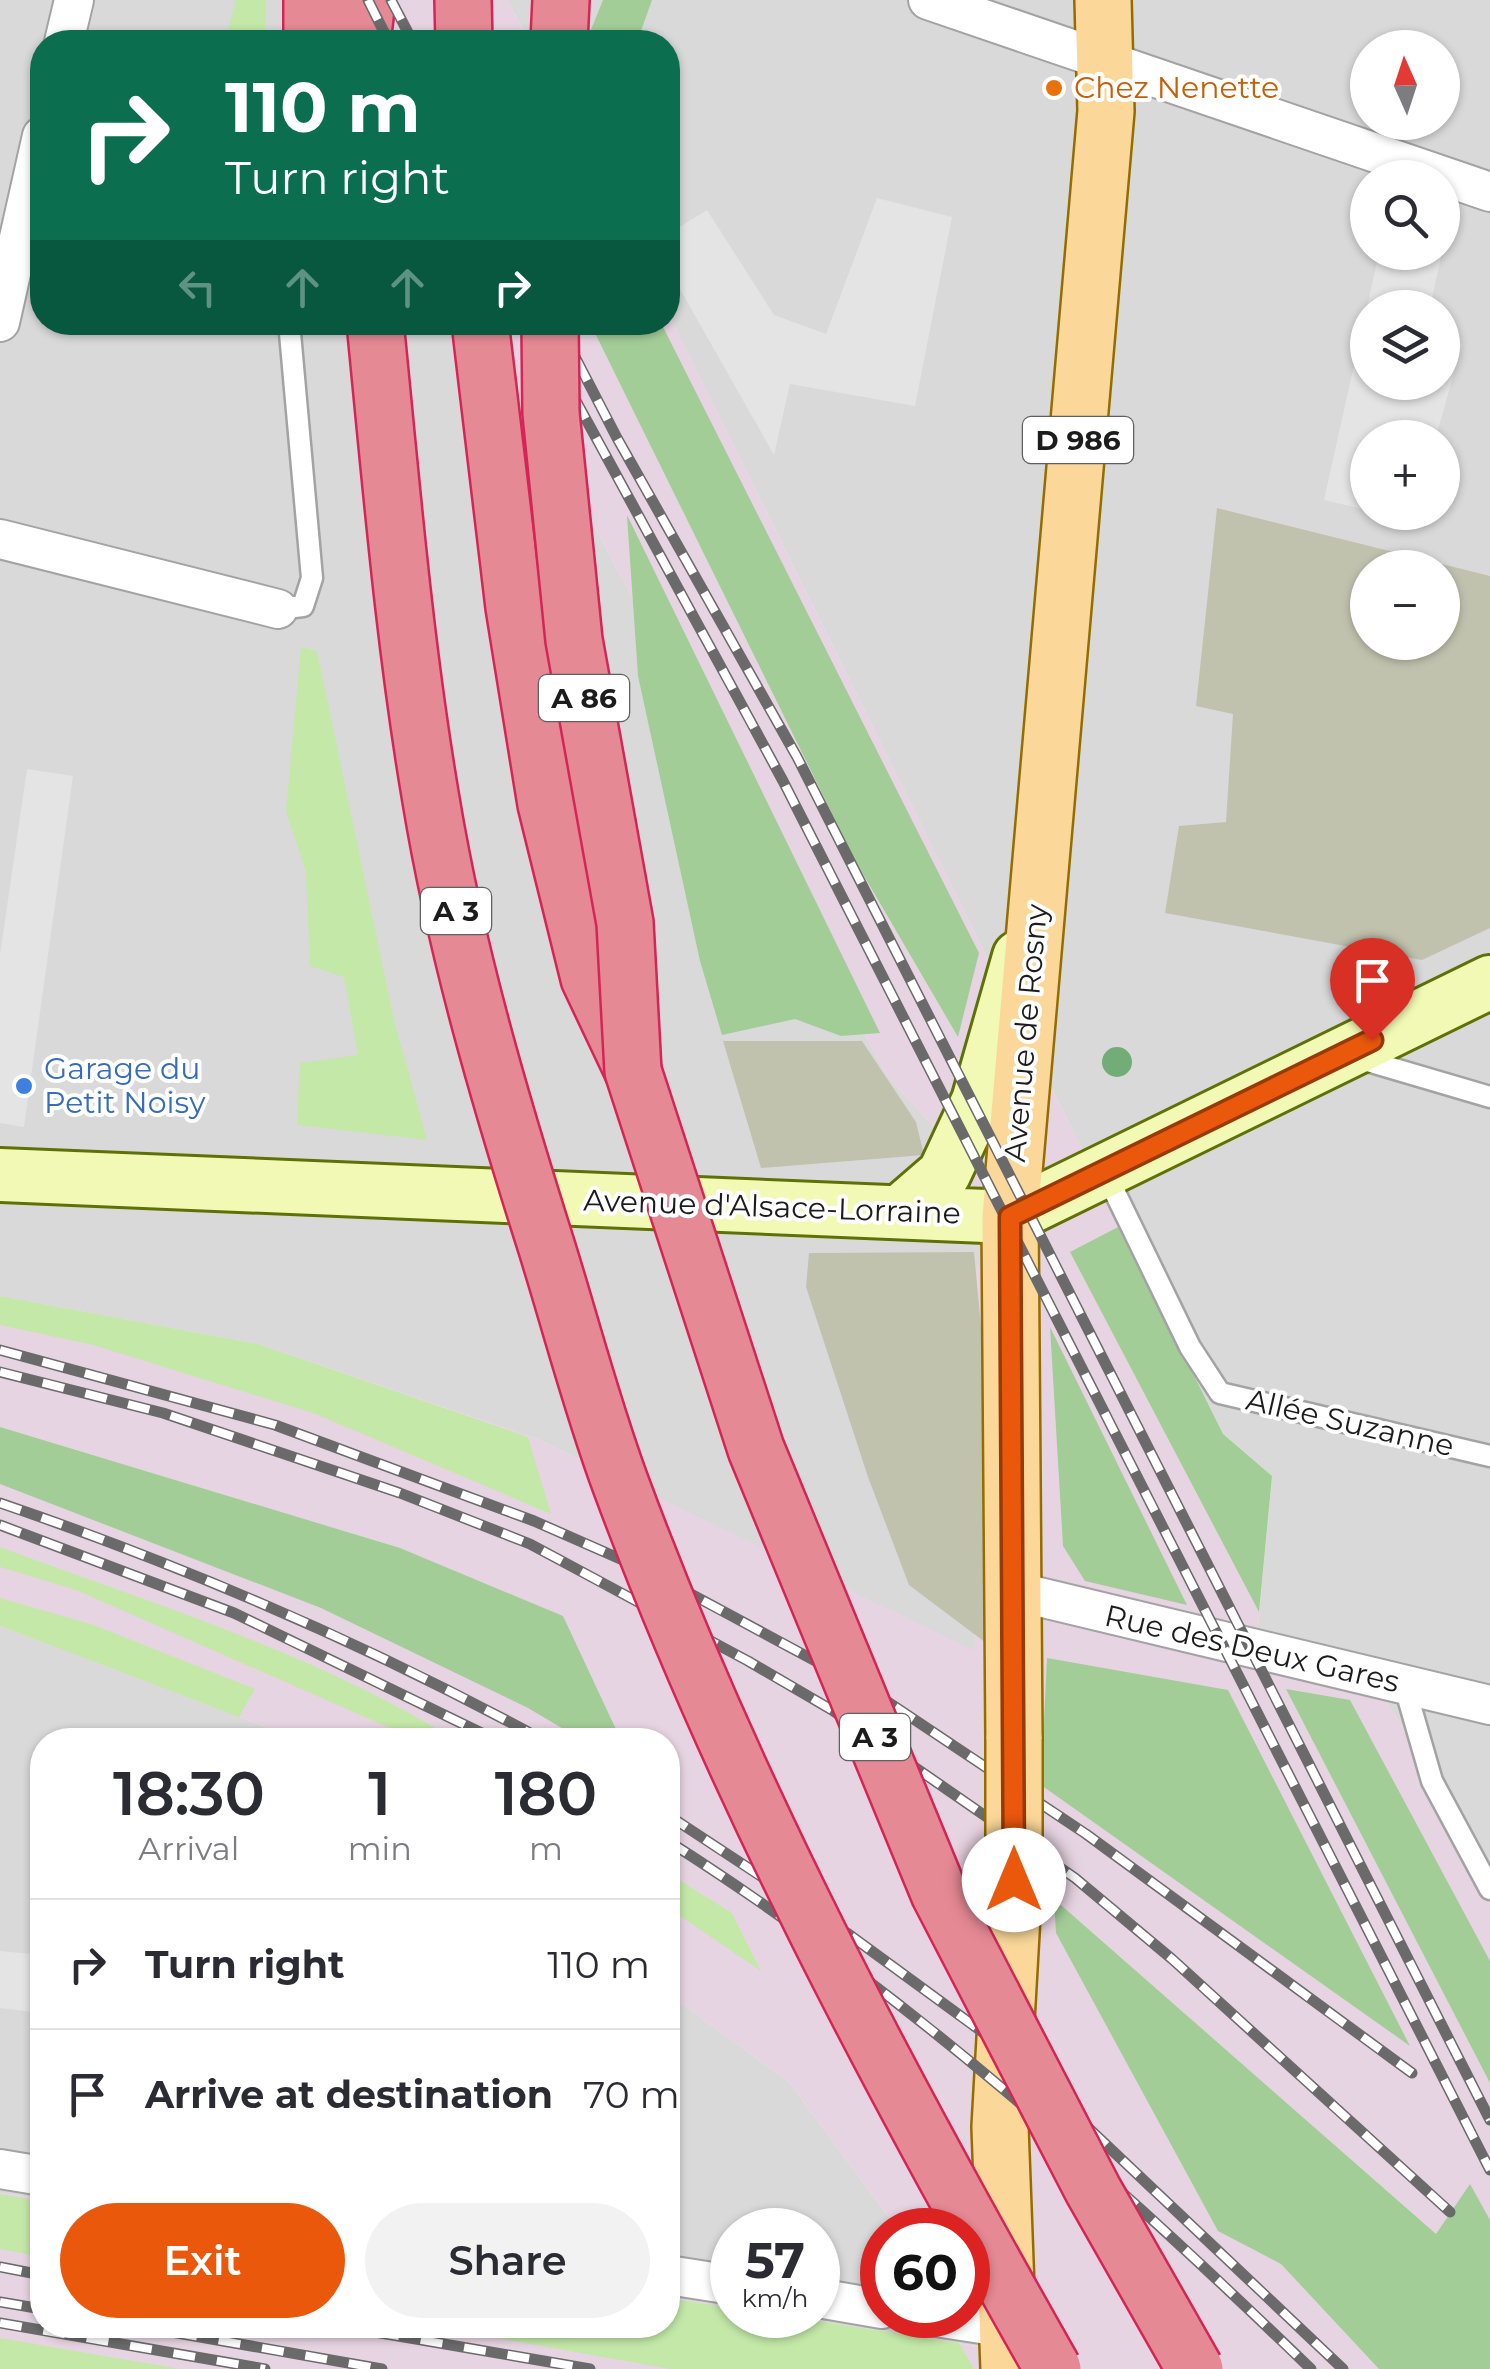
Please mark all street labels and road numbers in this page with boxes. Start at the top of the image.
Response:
road number: D 986 [1023,417,1133,463]
road number: A 86 [539,675,629,721]
road number: A 3 [421,888,491,934]
street label: Avenue de Rosny [996,902,1055,1163]
street label: Avenue d'Alsace-Lorraine [583,1181,961,1232]
street label: Allée Suzanne [1243,1381,1458,1464]
street label: Rue des Deux Gares [1101,1597,1403,1700]
road number: A 3 [840,1714,910,1760]

